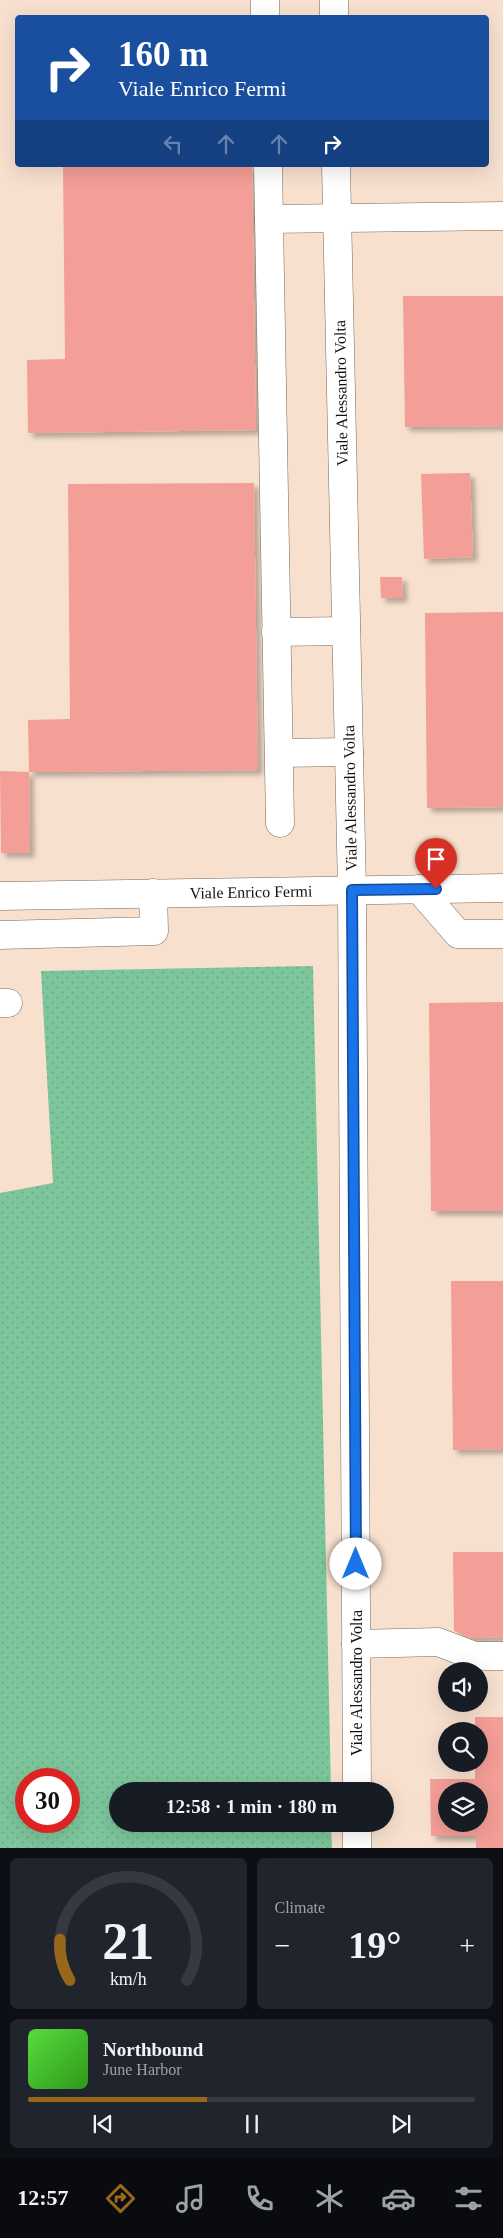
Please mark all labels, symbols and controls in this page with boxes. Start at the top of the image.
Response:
icon: right [35,35,100,100]
text: 160 m [118,35,208,74]
text: Viale Enrico Fermi [118,76,287,101]
icon: left [159,130,187,158]
icon: ahead [212,130,240,158]
icon: ahead [265,130,293,158]
icon: right [318,130,346,158]
street label: Viale Alessandro Volta [331,320,351,466]
street label: Viale Alessandro Volta [340,725,360,871]
pin [415,838,457,889]
icon: arrive [422,845,450,873]
street label: Viale Enrico Fermi [190,882,313,902]
position arrow [329,1537,381,1589]
street label: Viale Alessandro Volta [348,1610,365,1756]
map controls [438,1662,488,1832]
button: sound [438,1662,488,1712]
button: search [438,1722,488,1772]
speed limit sign: 30 [15,1768,80,1833]
button: layers [438,1782,488,1832]
text: 12:58 · 1 min · 180 m [166,1796,337,1817]
text: Climate [275,1899,325,1916]
text: 21 [102,1913,154,1970]
text: 19° [348,1924,401,1966]
text: − [275,1930,290,1961]
text: + [459,1930,475,1961]
text: km/h [110,1969,147,1989]
text: Northbound [103,2039,203,2060]
text: June Harbor [103,2061,182,2078]
icon: previous [89,2110,117,2138]
icon: pause [238,2110,266,2138]
icon: next [387,2110,415,2138]
icon: directions [103,2181,138,2216]
icon: music [173,2181,208,2216]
icon: phone [242,2181,277,2216]
icon: climate [312,2181,347,2216]
icon: car [381,2181,416,2216]
icon: filters [451,2181,486,2216]
text: 12:57 [17,2185,69,2210]

